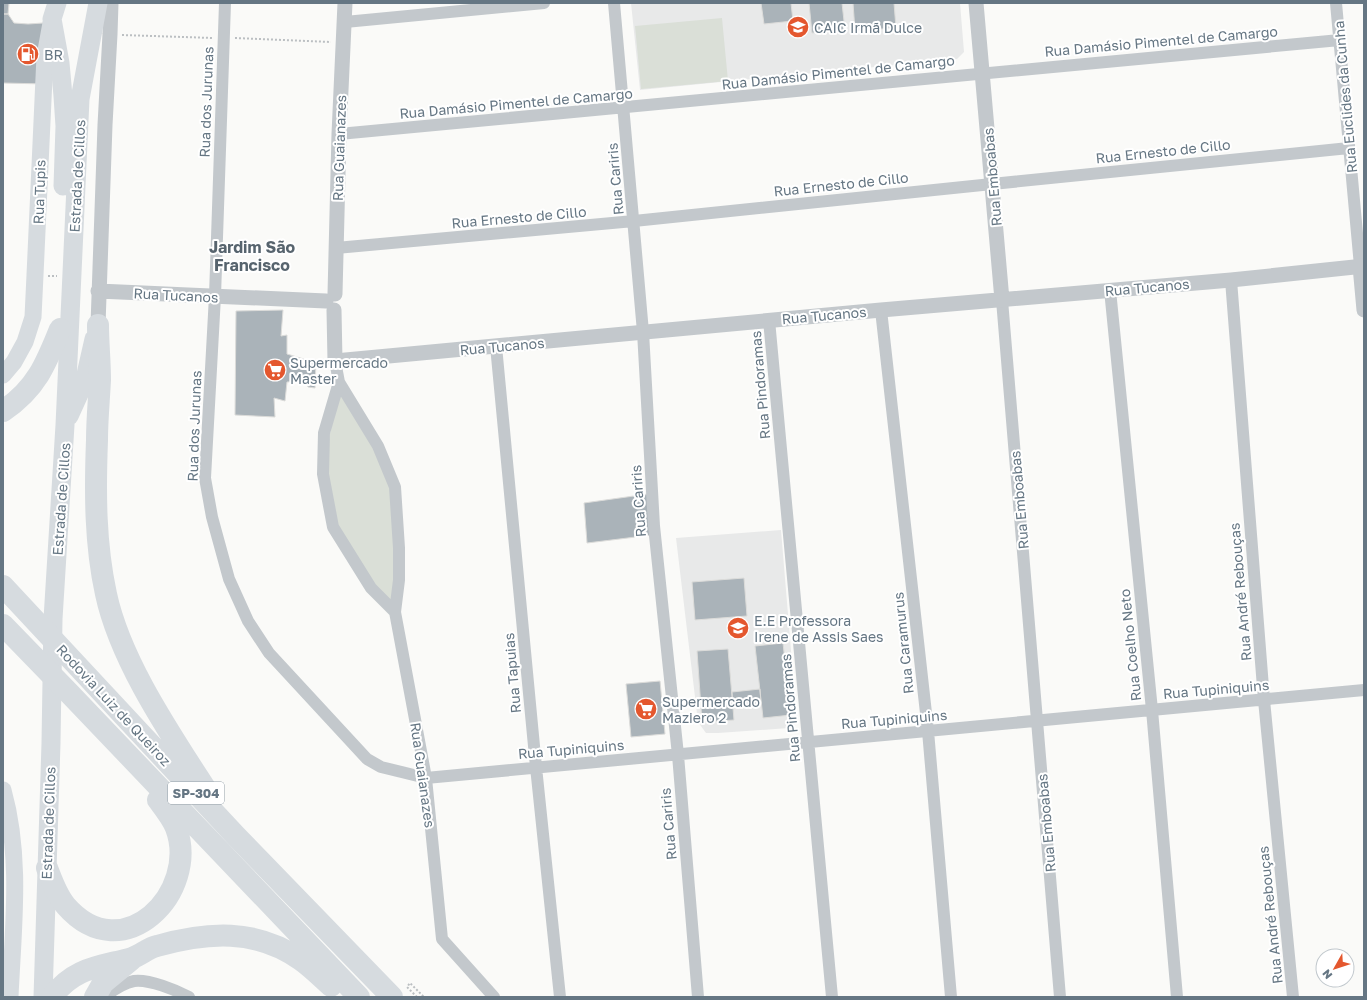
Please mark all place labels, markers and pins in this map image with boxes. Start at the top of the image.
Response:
school or university icon: CAIC Irmã Dulce [785,14,811,40]
place label: CAIC Irmã Dulce [814,19,922,36]
fuel station icon: BR [15,41,41,67]
place label: BR [44,46,63,63]
place label: Supermercado Master [290,354,388,387]
supermarket icon: Supermercado Master [262,357,288,383]
place label: E.E Professora Irene de Assis Saes [754,612,884,645]
school or university icon: E.E Professora Irene de Assis Saes [725,615,751,641]
place label: Supermercado Maziero 2 [662,693,760,726]
supermarket icon: Supermercado Maziero 2 [633,696,659,722]

